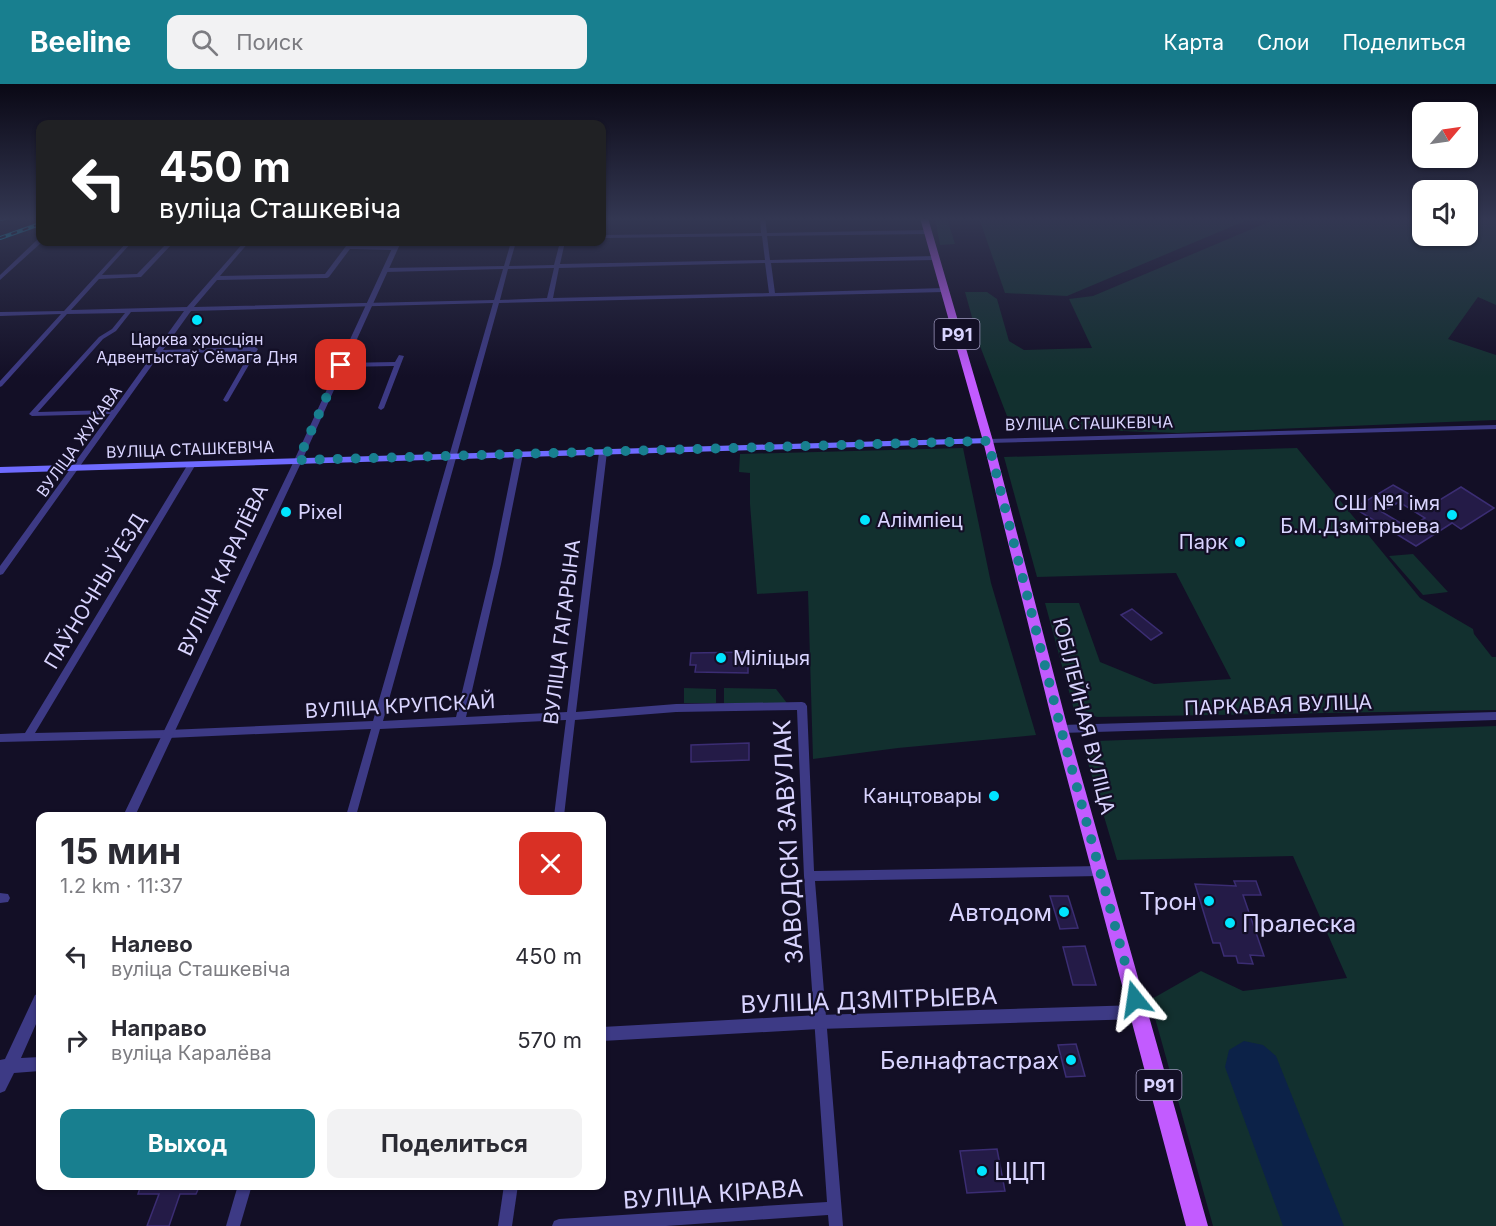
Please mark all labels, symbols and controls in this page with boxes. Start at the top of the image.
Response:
search box [167,15,587,69]
text: Beeline [30,25,131,59]
icon: search [188,26,221,59]
text: Поиск [236,29,303,55]
text: Карта [1164,30,1224,55]
text: Слои [1257,30,1309,55]
text: Поделиться [1342,30,1466,55]
north arrow [1412,102,1478,168]
map controls [1412,102,1478,246]
text: 450 m [159,141,291,192]
icon: left [60,144,138,222]
button: sound [1412,180,1478,246]
text: вуліца Сташкевіча [159,192,401,225]
marker: Царква хрысціян Адвентыстаў Сёмага Дня [190,313,204,327]
road number: Р91 [934,319,980,349]
place label: Царква хрысціян Адвентыстаў Сёмага Дня [96,329,298,367]
pin [315,339,366,390]
icon: arrive [324,348,357,381]
street label: ВУЛІЦА ЖУКАВА [32,381,126,501]
street label: ВУЛІЦА СТАШКЕВІЧА [1005,412,1173,434]
street label: ВУЛІЦА СТАШКЕВІЧА [106,436,274,462]
street label: ВУЛІЦА КАРАЛЁВА [173,480,273,659]
place label: СШ №1 імя Б.М.Дзмітрыева [1280,491,1440,538]
place label: Pixel [298,500,343,524]
marker: Pixel [279,505,293,519]
street label: ПАЎНОЧНЫ ЎЕЗД [38,508,151,673]
place label: Алімпіец [877,508,963,532]
marker: СШ №1 імя Б.М.Дзмітрыева [1445,508,1459,522]
marker: Алімпіец [858,513,872,527]
place label: Парк [1179,530,1228,554]
marker: Парк [1233,535,1247,549]
street label: ВУЛІЦА ГАГАРЫНА [539,538,585,726]
street label: ЮБІЛЕЙНАЯ ВУЛІЦА [1048,615,1121,817]
place label: Міліцыя [733,646,810,670]
marker: Міліцыя [714,651,728,665]
street label: ВУЛІЦА КРУПСКАЙ [304,688,496,723]
street label: ПАРКАВАЯ ВУЛІЦА [1184,690,1373,720]
street label: ЗАВОДСКІ ЗАВУЛАК [767,719,809,965]
place label: Канцтовары [863,784,982,808]
marker: Канцтовары [987,789,1001,803]
text: 15 мин [60,829,181,873]
button: close [519,832,582,895]
text: 1.2 km · 11:37 [60,874,183,898]
place label: Трон [1140,887,1197,916]
marker: Трон [1202,894,1216,908]
place label: Автодом [949,898,1052,927]
marker: Автодом [1057,905,1071,919]
place label: Пралеска [1242,909,1356,938]
marker: Пралеска [1223,916,1237,930]
text: Налево [111,931,193,957]
icon: left [60,940,93,973]
text: 450 m [515,943,582,969]
text: вуліца Сташкевіча [111,957,290,981]
position arrow [1103,967,1167,1031]
street label: ВУЛІЦА ДЗМІТРЫЕВА [740,981,998,1019]
text: Направо [111,1015,207,1041]
icon: right [60,1024,93,1057]
text: 570 m [517,1027,582,1053]
text: вуліца Каралёва [111,1041,272,1065]
place label: Белнафтастрах [880,1046,1059,1075]
marker: Белнафтастрах [1064,1053,1078,1067]
road number: Р91 [1136,1070,1182,1100]
button: Выход [60,1109,315,1178]
button: Поделиться [327,1109,582,1178]
place label: ЦЦП [994,1157,1046,1186]
marker: ЦЦП [975,1164,989,1178]
street label: ВУЛІЦА КІРАВА [622,1173,804,1215]

